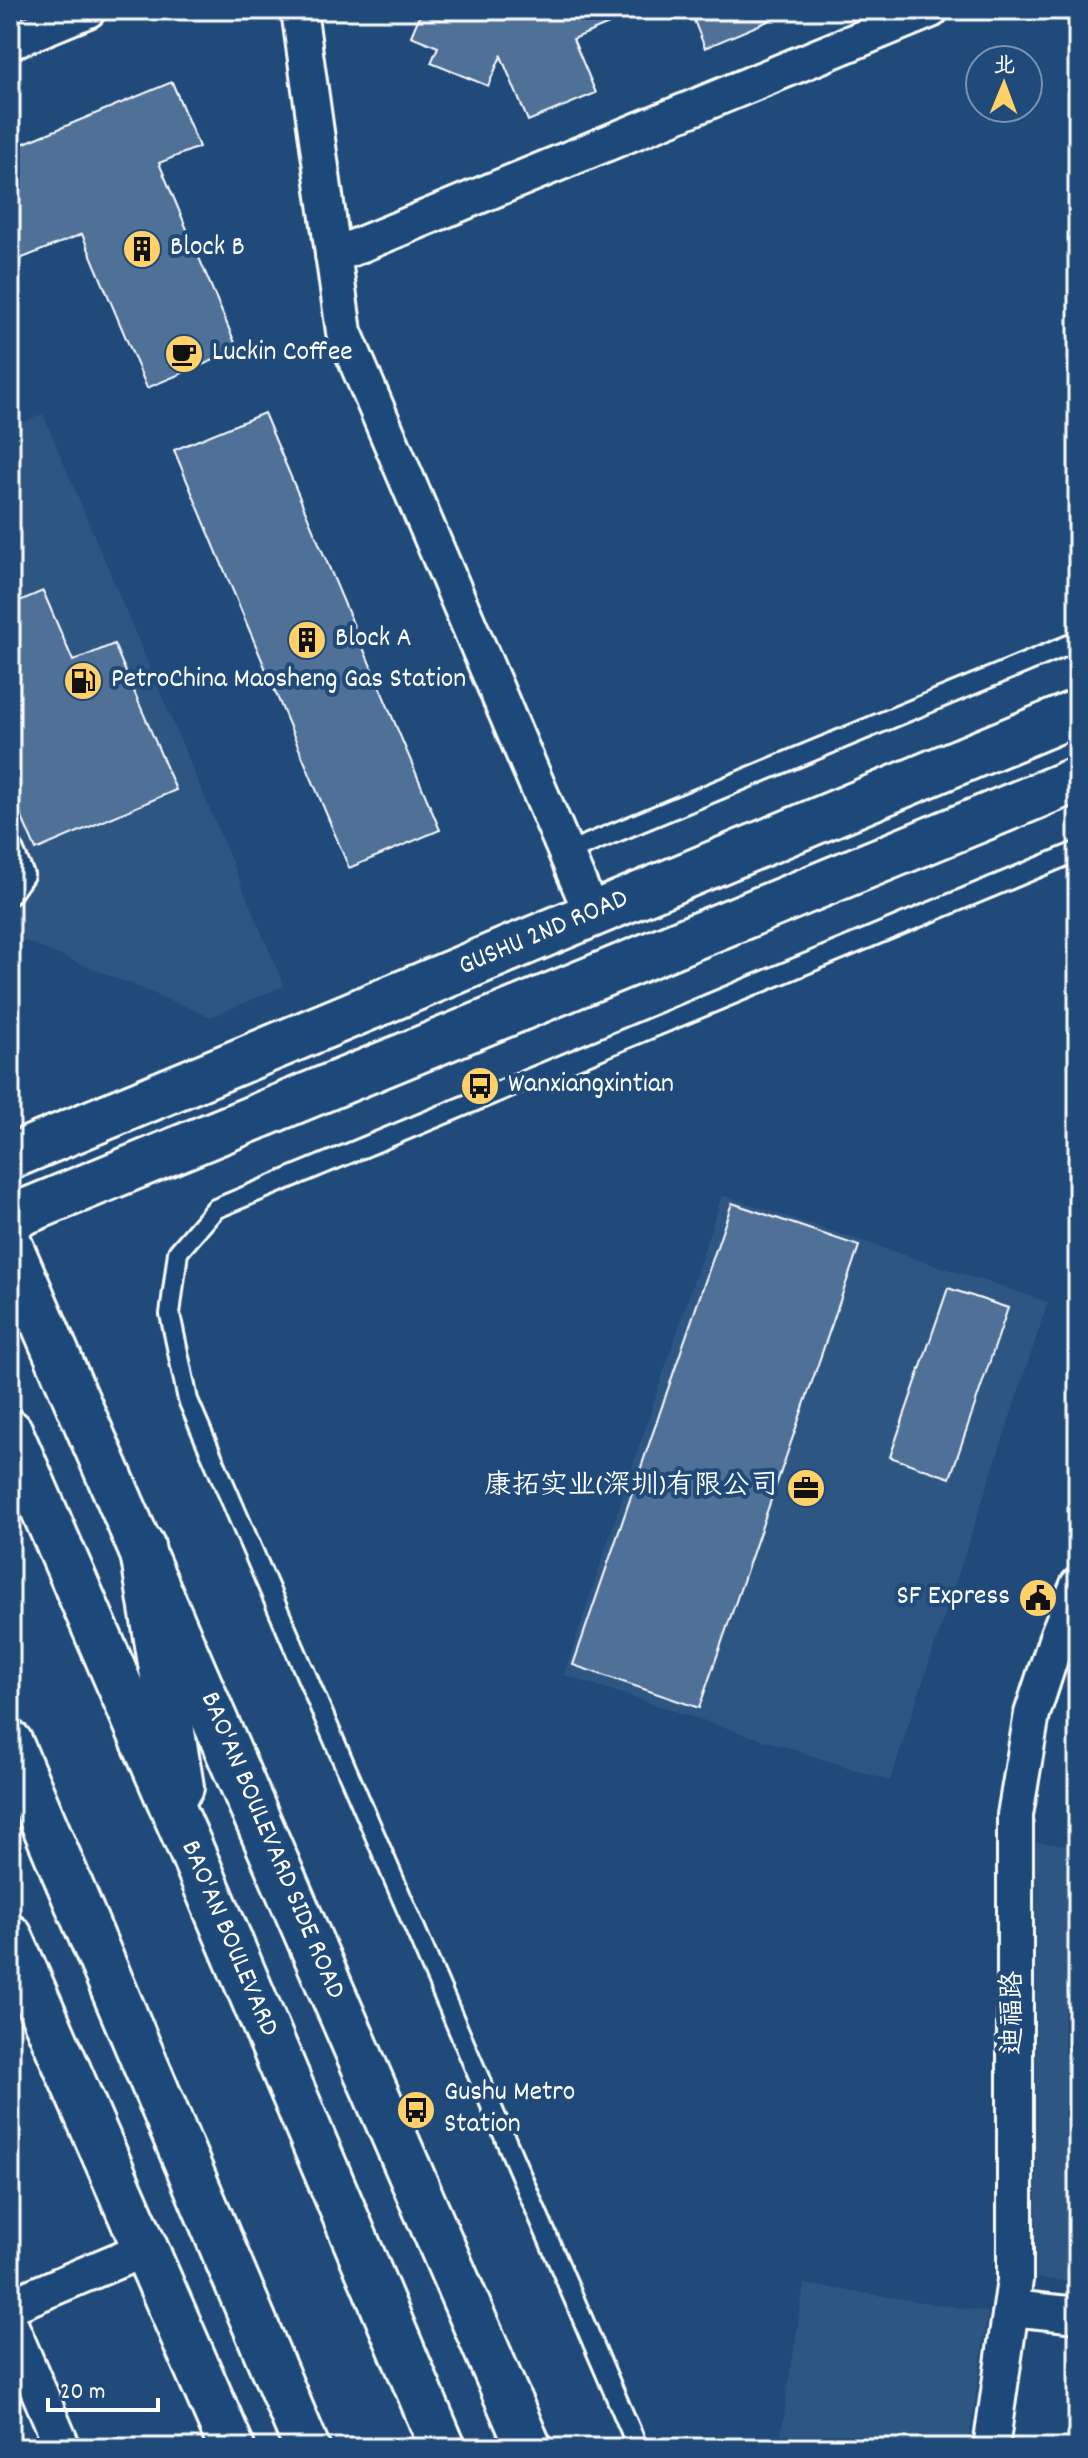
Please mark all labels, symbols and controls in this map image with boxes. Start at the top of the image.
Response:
north arrow [964,44,1044,124]
text: 北 [993,52,1016,83]
building icon: Block B [121,228,163,270]
place label: Block B [170,229,245,269]
cafe icon: Luckin Coffee [163,333,205,375]
place label: Luckin Coffee [212,334,353,374]
building icon: Block A [286,619,328,661]
place label: Block A [335,620,412,660]
fuel station icon: PetroChina Maosheng Gas Station [62,660,104,702]
place label: PetroChina Maosheng Gas Station [111,661,466,701]
street label: GUSHU 2ND ROAD [453,880,635,988]
bus stop icon: Wanxiangxintian [459,1065,501,1107]
place label: Wanxiangxintian [508,1066,674,1106]
office icon: 康拓实业(深圳)有限公司 [785,1467,827,1509]
place label: 康拓实业(深圳)有限公司 [484,1468,778,1508]
public building icon: SF Express [1017,1577,1059,1619]
place label: SF Express [896,1578,1010,1618]
street label: BAO'AN BOULEVARD SIDE ROAD [191,1688,351,2004]
street label: BAO'AN BOULEVARD [172,1836,284,2042]
street label: 迪福路 [995,1971,1035,2055]
place label: Gushu Metro Station [444,2074,575,2146]
bus stop icon: Gushu Metro Station [395,2089,437,2131]
scale bar [48,2362,158,2412]
text: 20 m [60,2376,106,2410]

